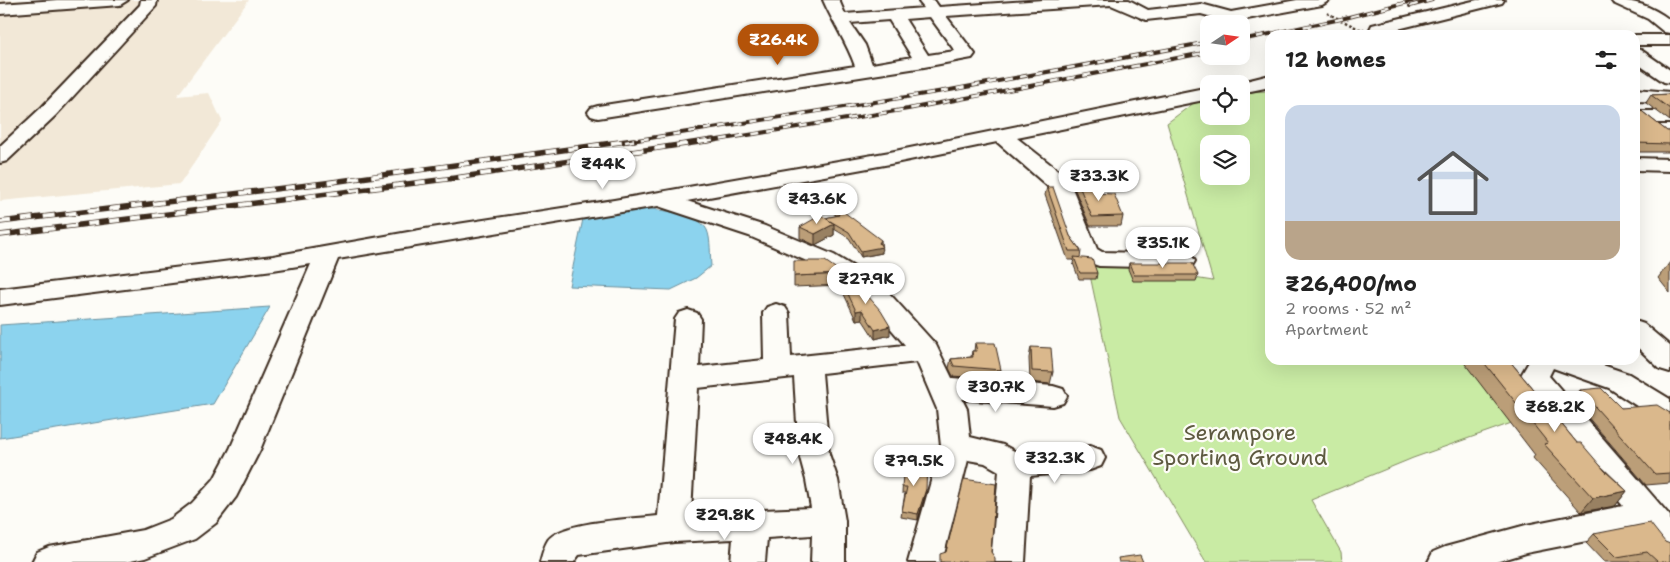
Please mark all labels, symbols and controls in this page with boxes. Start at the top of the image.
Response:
north arrow [1200,15,1250,65]
map controls [1200,15,1250,185]
pin: ₹26.4K [737,23,819,66]
text: ₹26.4K [749,29,807,50]
text: 12 homes [1285,46,1386,74]
icon: filters [1592,46,1620,74]
button: locate [1200,75,1250,125]
button: layers [1200,135,1250,185]
icon: home [1408,138,1498,228]
pin: ₹44K [573,148,633,190]
text: ₹44K [581,153,625,174]
pin: ₹33.3K [1058,160,1140,202]
text: ₹33.3K [1069,165,1129,186]
pin: ₹43.6K [776,182,858,225]
text: ₹43.6K [788,188,846,209]
pin: ₹35.1K [1122,226,1204,269]
text: ₹35.1K [1137,232,1189,253]
pin: ₹27.9K [825,262,907,305]
text: ₹27.9K [838,268,894,289]
text: ₹26,400/mo [1285,270,1417,298]
text: 2 rooms · 52 m² [1285,298,1412,319]
text: Apartment [1285,319,1368,340]
pin: ₹30.7K [955,370,1037,413]
text: ₹30.7K [967,376,1025,397]
pin: ₹68.2K [1514,390,1596,433]
text: ₹68.2K [1525,396,1585,417]
park label: Serampore Sporting Ground [1152,418,1328,472]
pin: ₹48.4K [752,422,834,465]
text: ₹48.4K [764,428,822,449]
pin: ₹32.3K [1014,442,1096,484]
pin: ₹79.5K [873,444,955,487]
text: ₹32.3K [1025,447,1085,468]
text: ₹79.5K [885,450,943,471]
pin: ₹29.8K [684,498,766,541]
text: ₹29.8K [695,504,755,525]

